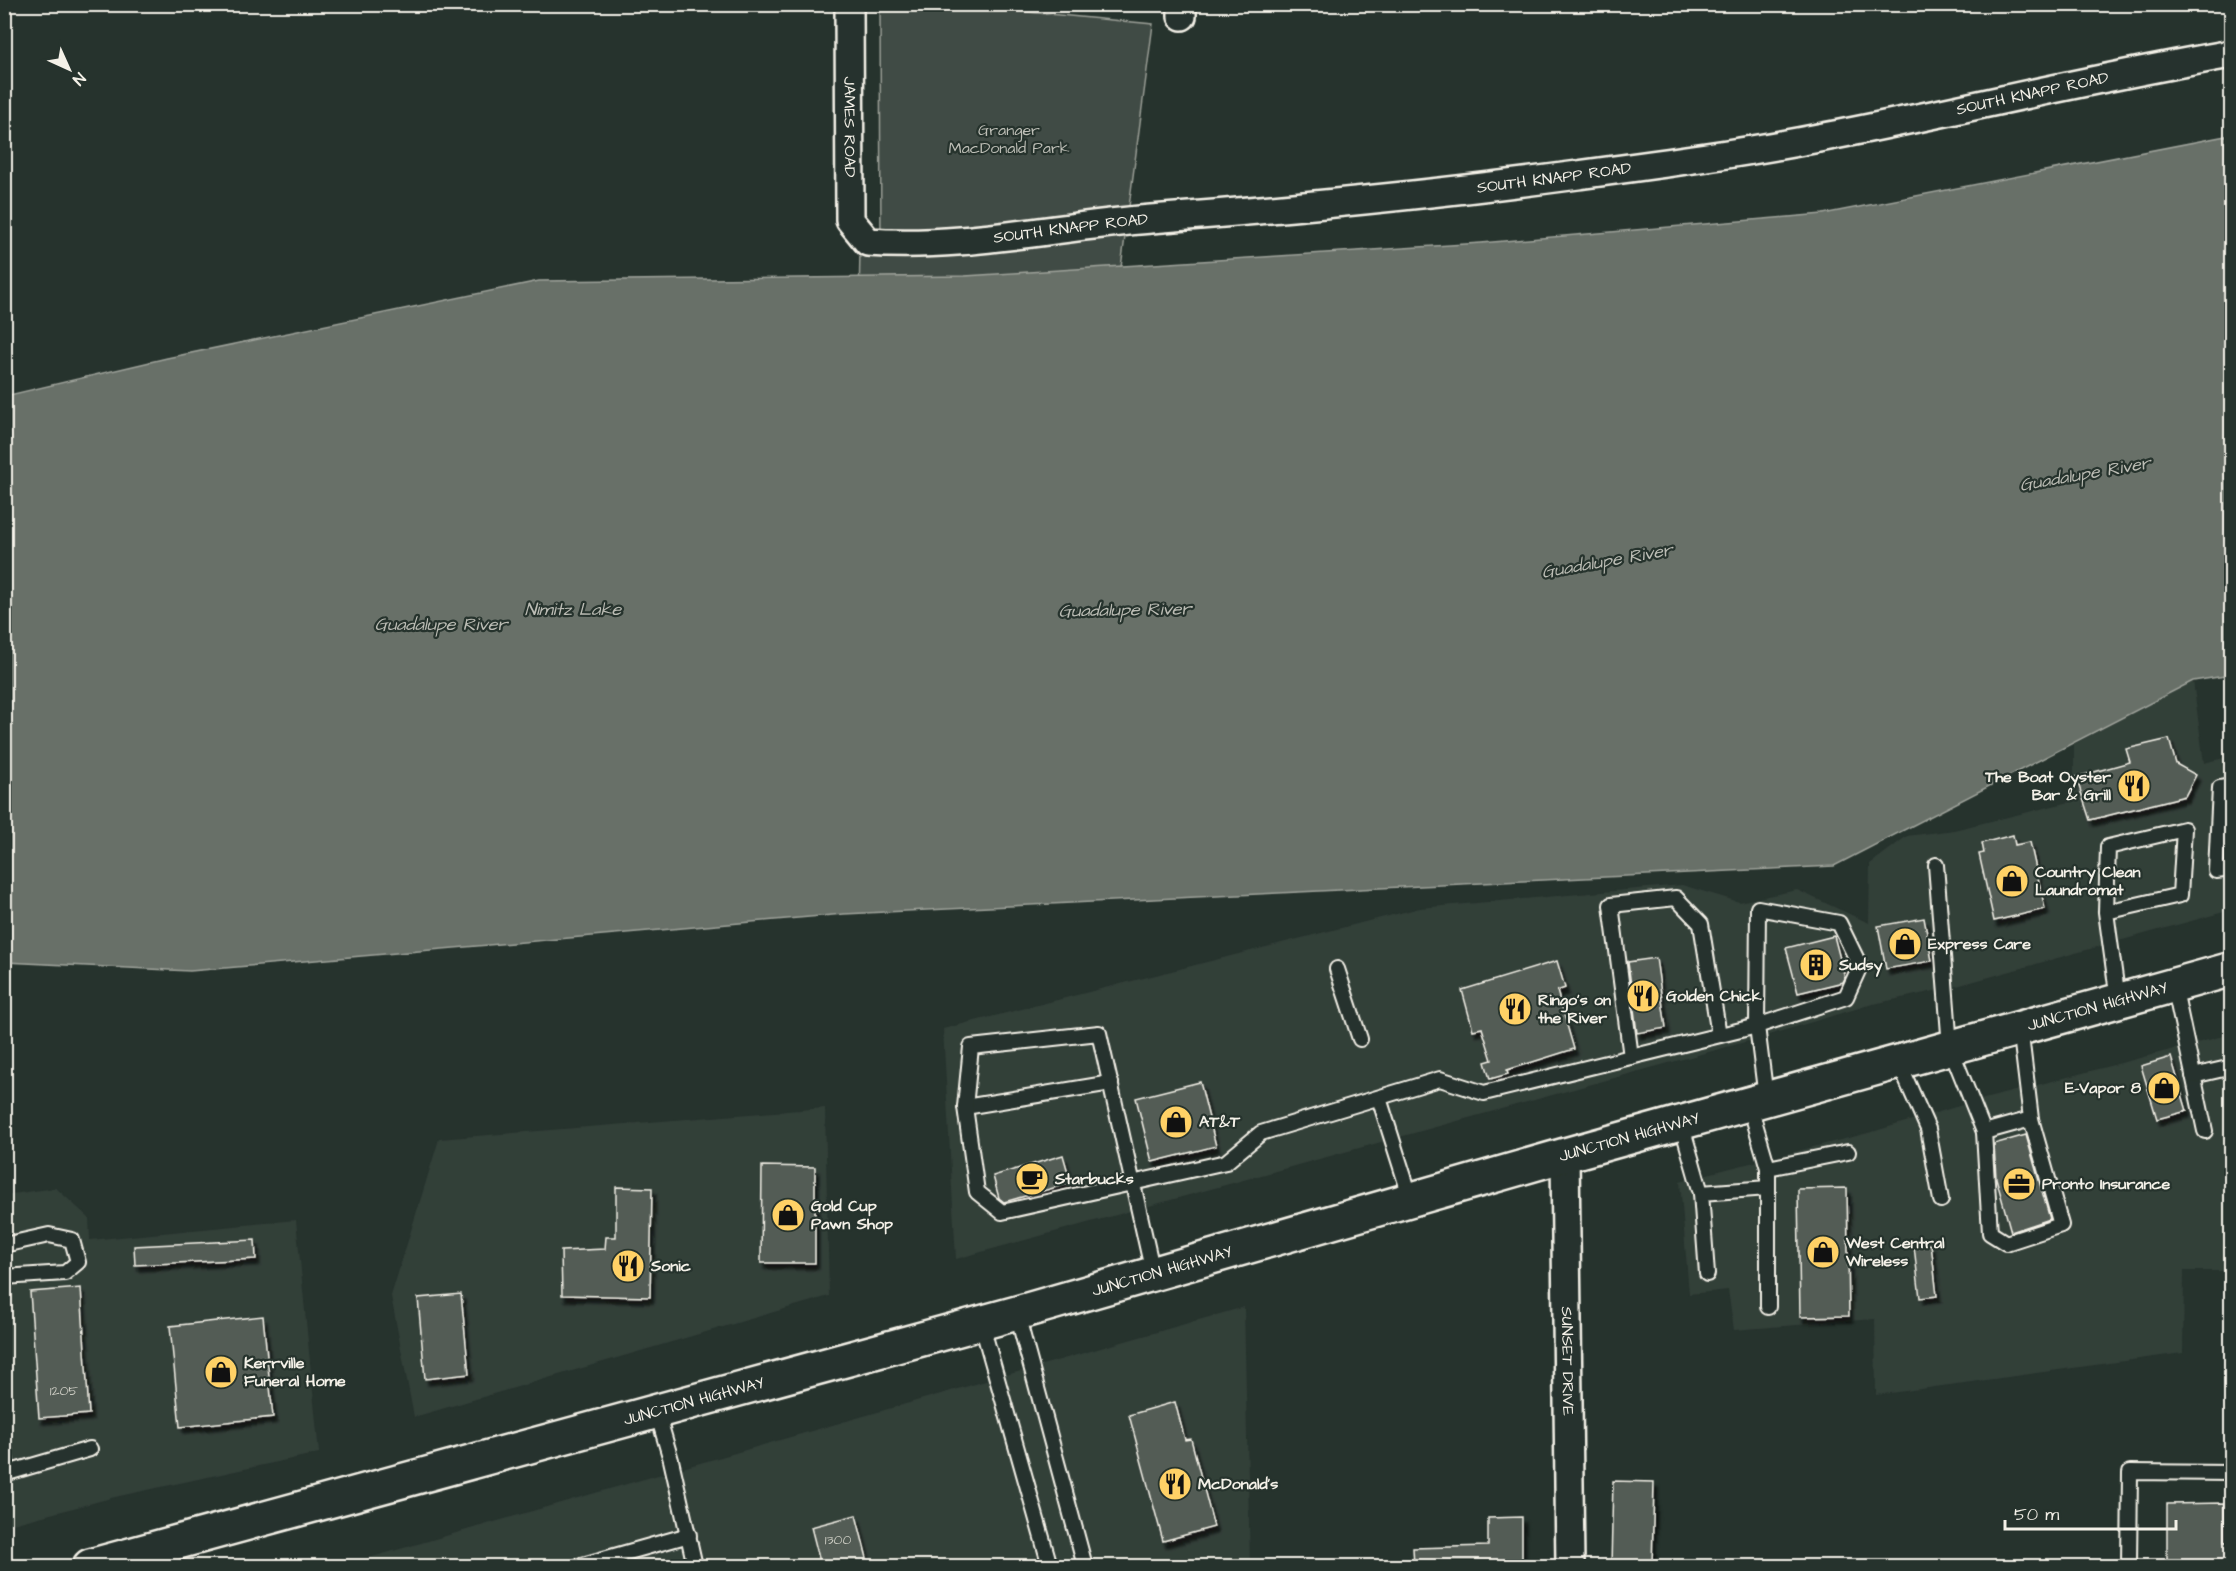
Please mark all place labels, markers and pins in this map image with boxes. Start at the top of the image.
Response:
place label: The Boat Oyster Bar & Grill [1984,766,2111,806]
restaurant icon: The Boat Oyster Bar & Grill [2116,768,2152,804]
place label: Country Clean Laundromat [2035,861,2141,901]
shop icon: Country Clean Laundromat [1994,863,2030,899]
shop icon: Express Care [1887,926,1923,962]
place label: Express Care [1928,933,2031,955]
building icon: Sudsy [1798,947,1834,983]
place label: Sudsy [1838,954,1883,977]
restaurant icon: Golden Chick [1625,978,1661,1014]
place label: Golden Chick [1666,985,1762,1007]
place label: Ringo's on the River [1537,989,1611,1029]
restaurant icon: Ringo's on the River [1497,991,1533,1027]
shop icon: E-Vapor 8 [2146,1070,2182,1106]
place label: E-Vapor 8 [2065,1077,2142,1099]
shop icon: AT&T [1158,1104,1194,1140]
place label: AT&T [1199,1111,1241,1133]
cafe icon: Starbucks [1014,1161,1050,1197]
office icon: Pronto Insurance [2001,1166,2037,1202]
place label: Starbucks [1054,1168,1134,1190]
place label: Pronto Insurance [2042,1173,2171,1195]
place label: Gold Cup Pawn Shop [811,1195,893,1235]
shop icon: Gold Cup Pawn Shop [770,1197,806,1233]
place label: West Central Wireless [1845,1232,1945,1272]
shop icon: West Central Wireless [1805,1234,1841,1270]
restaurant icon: Sonic [610,1248,646,1284]
place label: Sonic [650,1255,692,1277]
place label: Kerrville Funeral Home [244,1352,346,1392]
shop icon: Kerrville Funeral Home [203,1354,239,1390]
restaurant icon: McDonald's [1157,1466,1193,1502]
place label: McDonald's [1198,1473,1278,1495]

